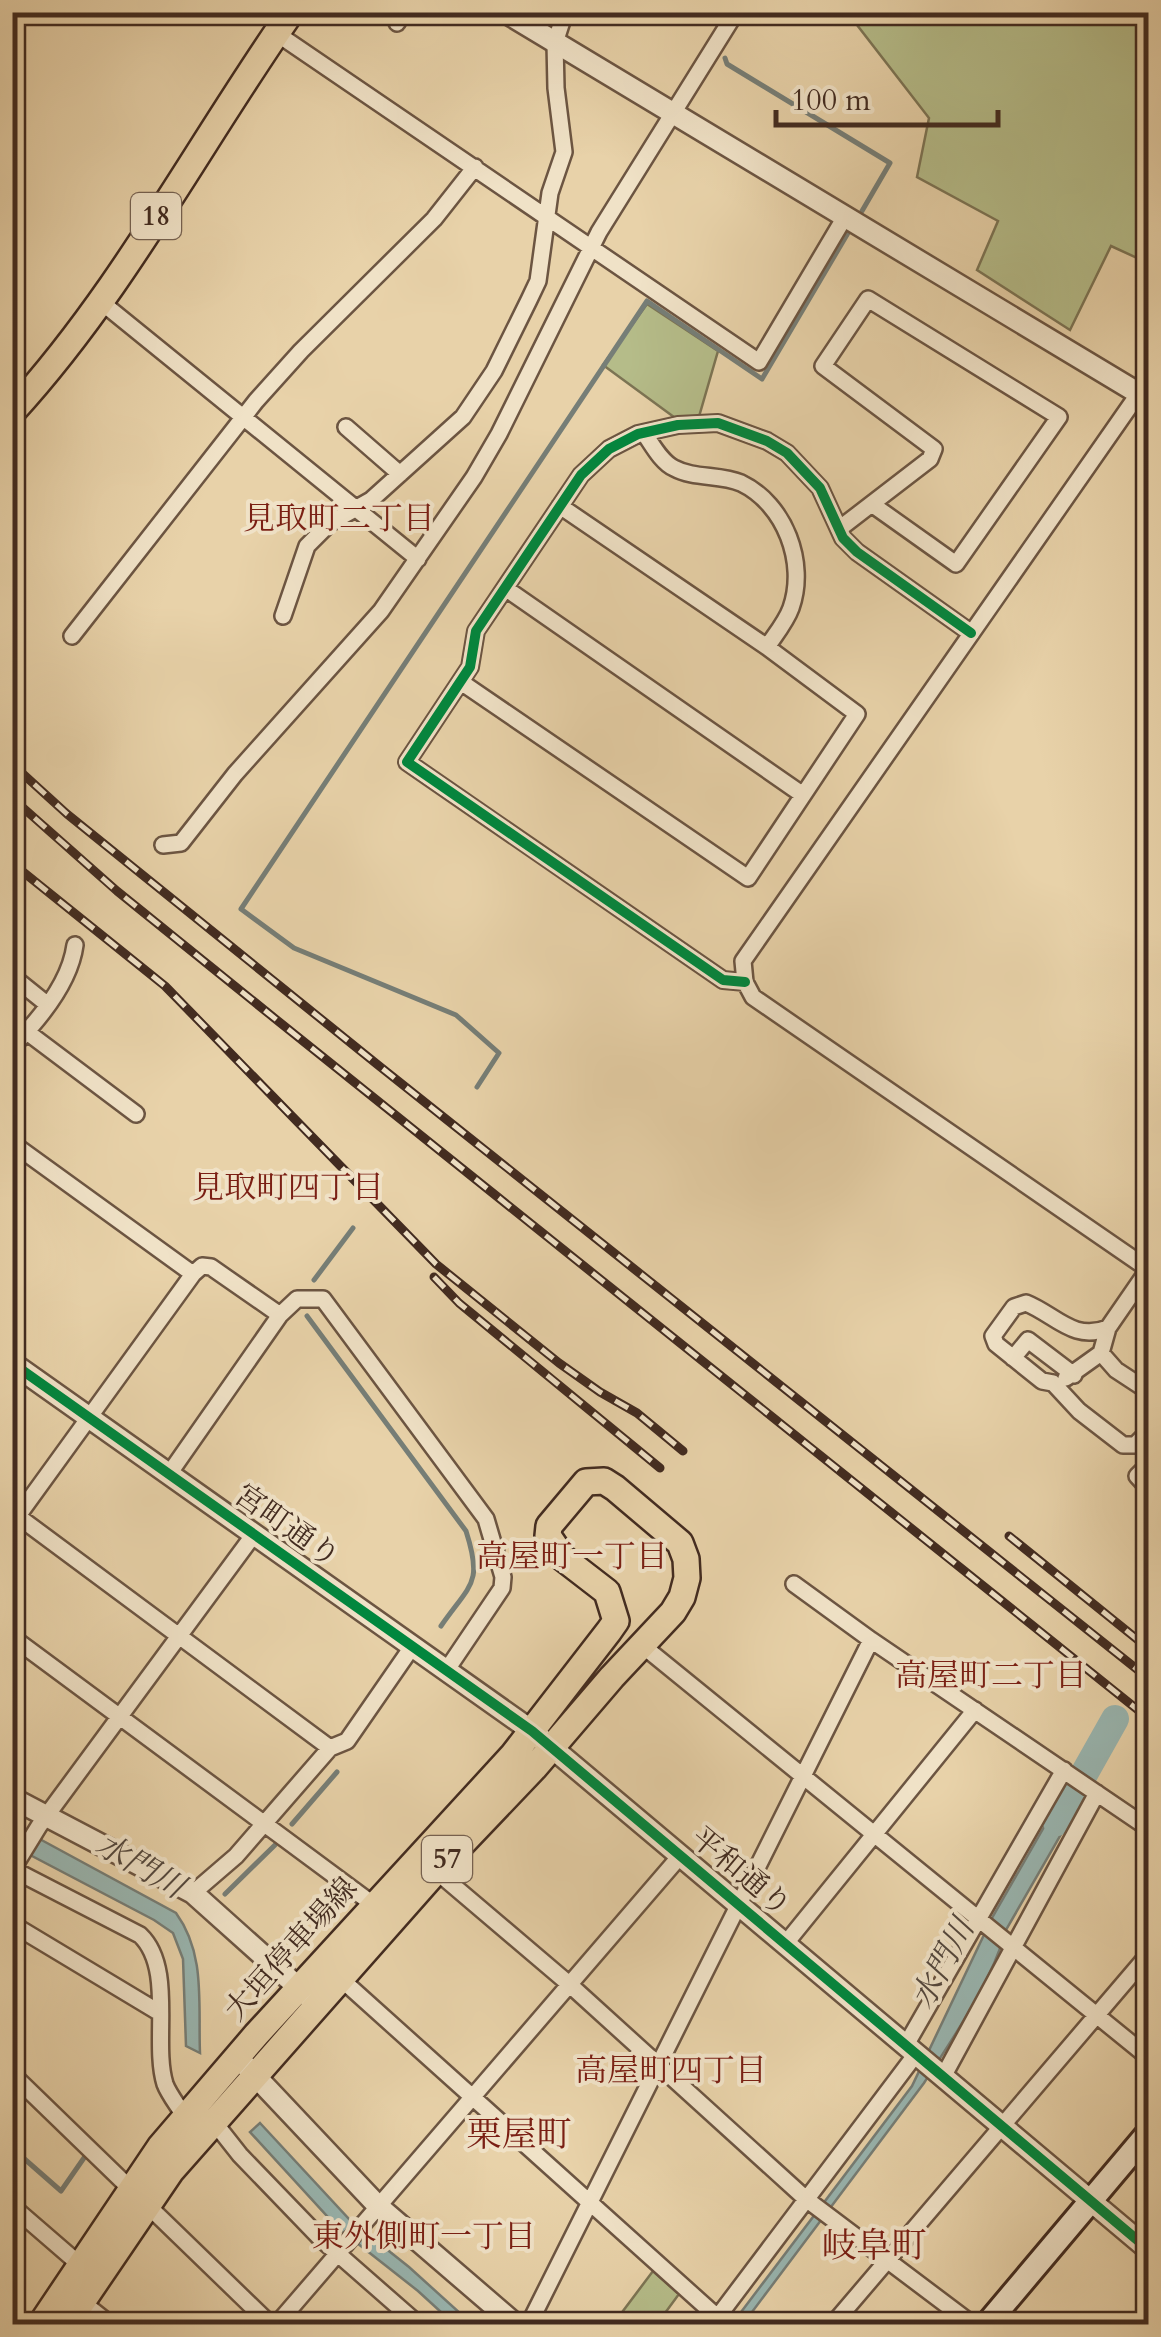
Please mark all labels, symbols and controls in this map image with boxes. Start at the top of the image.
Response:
scale bar [776,65,998,127]
text: 100 m [791,80,871,121]
road number: 18 [131,193,181,239]
district label: 見取町二丁目 [243,497,435,541]
district label: 見取町四丁目 [192,1166,384,1210]
street label: 宮町通り [226,1475,348,1577]
district label: 高屋町一丁目 [476,1535,668,1579]
district label: 高屋町二丁目 [895,1654,1087,1698]
street label: 平和通り [682,1818,800,1926]
water label: 水門川 [87,1823,195,1911]
road number: 57 [422,1836,472,1882]
street label: 大垣停車場線 [216,1868,366,2030]
water label: 水門川 [901,1909,986,2017]
district label: 高屋町四丁目 [575,2049,767,2093]
district label: 栗屋町 [466,2111,572,2159]
district label: 東外側町一丁目 [312,2215,536,2259]
district label: 岐阜町 [821,2222,927,2270]

